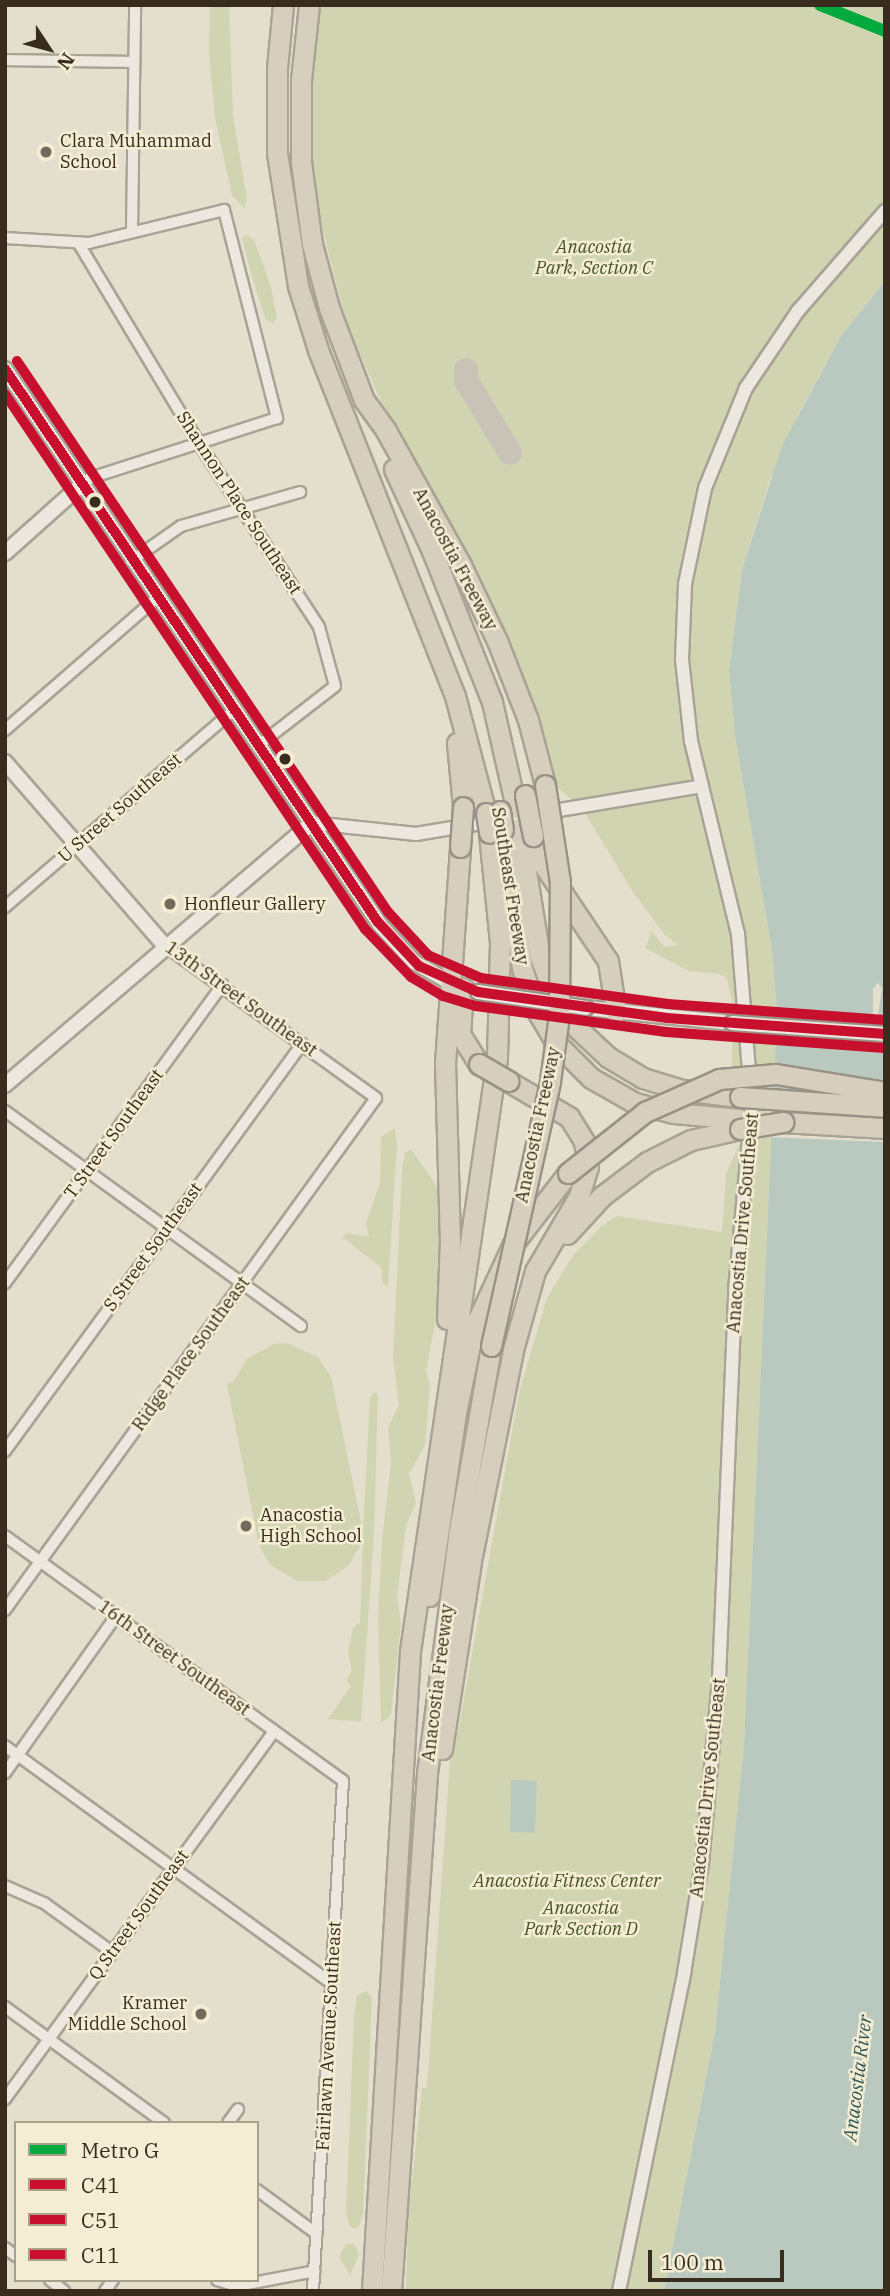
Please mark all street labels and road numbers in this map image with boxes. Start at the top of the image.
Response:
street label: Shannon Place Southeast [172,407,306,599]
street label: Anacostia Freeway [408,484,502,634]
street label: U Street Southeast [54,749,186,867]
street label: Southeast Freeway [487,806,533,966]
street label: 13th Street Southeast [161,937,321,1061]
street label: Anacostia Freeway [511,1045,565,1205]
street label: T Street Southeast [60,1065,168,1203]
street label: Anacostia Drive Southeast [723,1112,763,1334]
street label: S Street Southeast [99,1179,207,1315]
street label: Ridge Place Southeast [128,1273,254,1435]
street label: 16th Street Southeast [94,1596,254,1720]
street label: Anacostia Freeway [418,1603,458,1763]
street label: Anacostia Drive Southeast [686,1677,730,1899]
street label: Q Street Southeast [84,1846,194,1984]
street label: Fairlawn Avenue Southeast [312,1920,346,2152]

